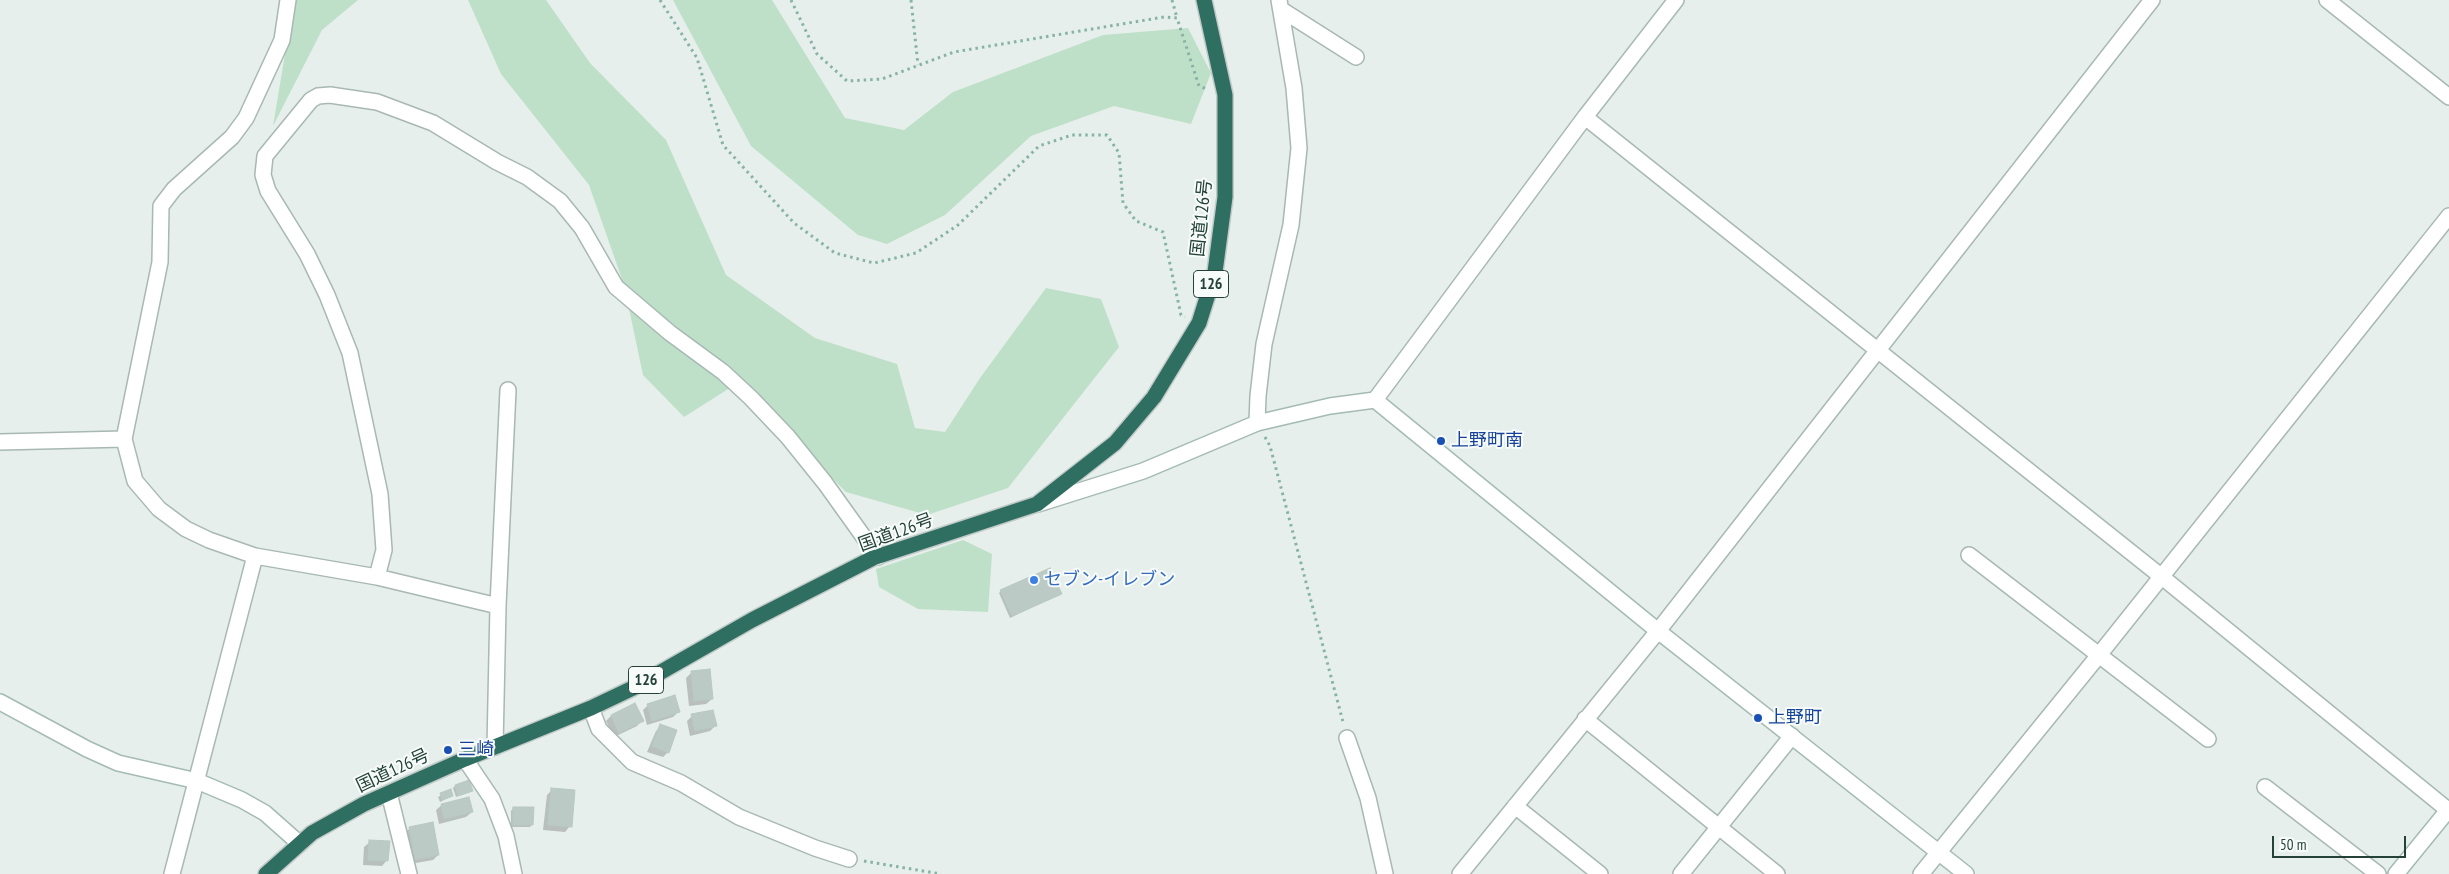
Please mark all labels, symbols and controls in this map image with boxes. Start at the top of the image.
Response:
street label: 国道126号 [1187,178,1217,258]
road number: 126 [1194,270,1228,298]
place label: 上野町南 [1451,430,1523,452]
marker: 上野町南 [1435,435,1447,447]
street label: 国道126号 [856,509,936,557]
place label: セブン-イレブン [1044,569,1175,591]
marker: セブン-イレブン [1028,574,1040,586]
road number: 126 [628,666,664,694]
place label: 上野町 [1768,707,1822,729]
marker: 上野町 [1752,712,1764,724]
place label: 三崎 [458,739,494,761]
marker: 三崎 [442,744,454,756]
street label: 国道126号 [353,745,433,797]
scale bar [2274,826,2408,858]
text: 50 m [2280,835,2306,854]

